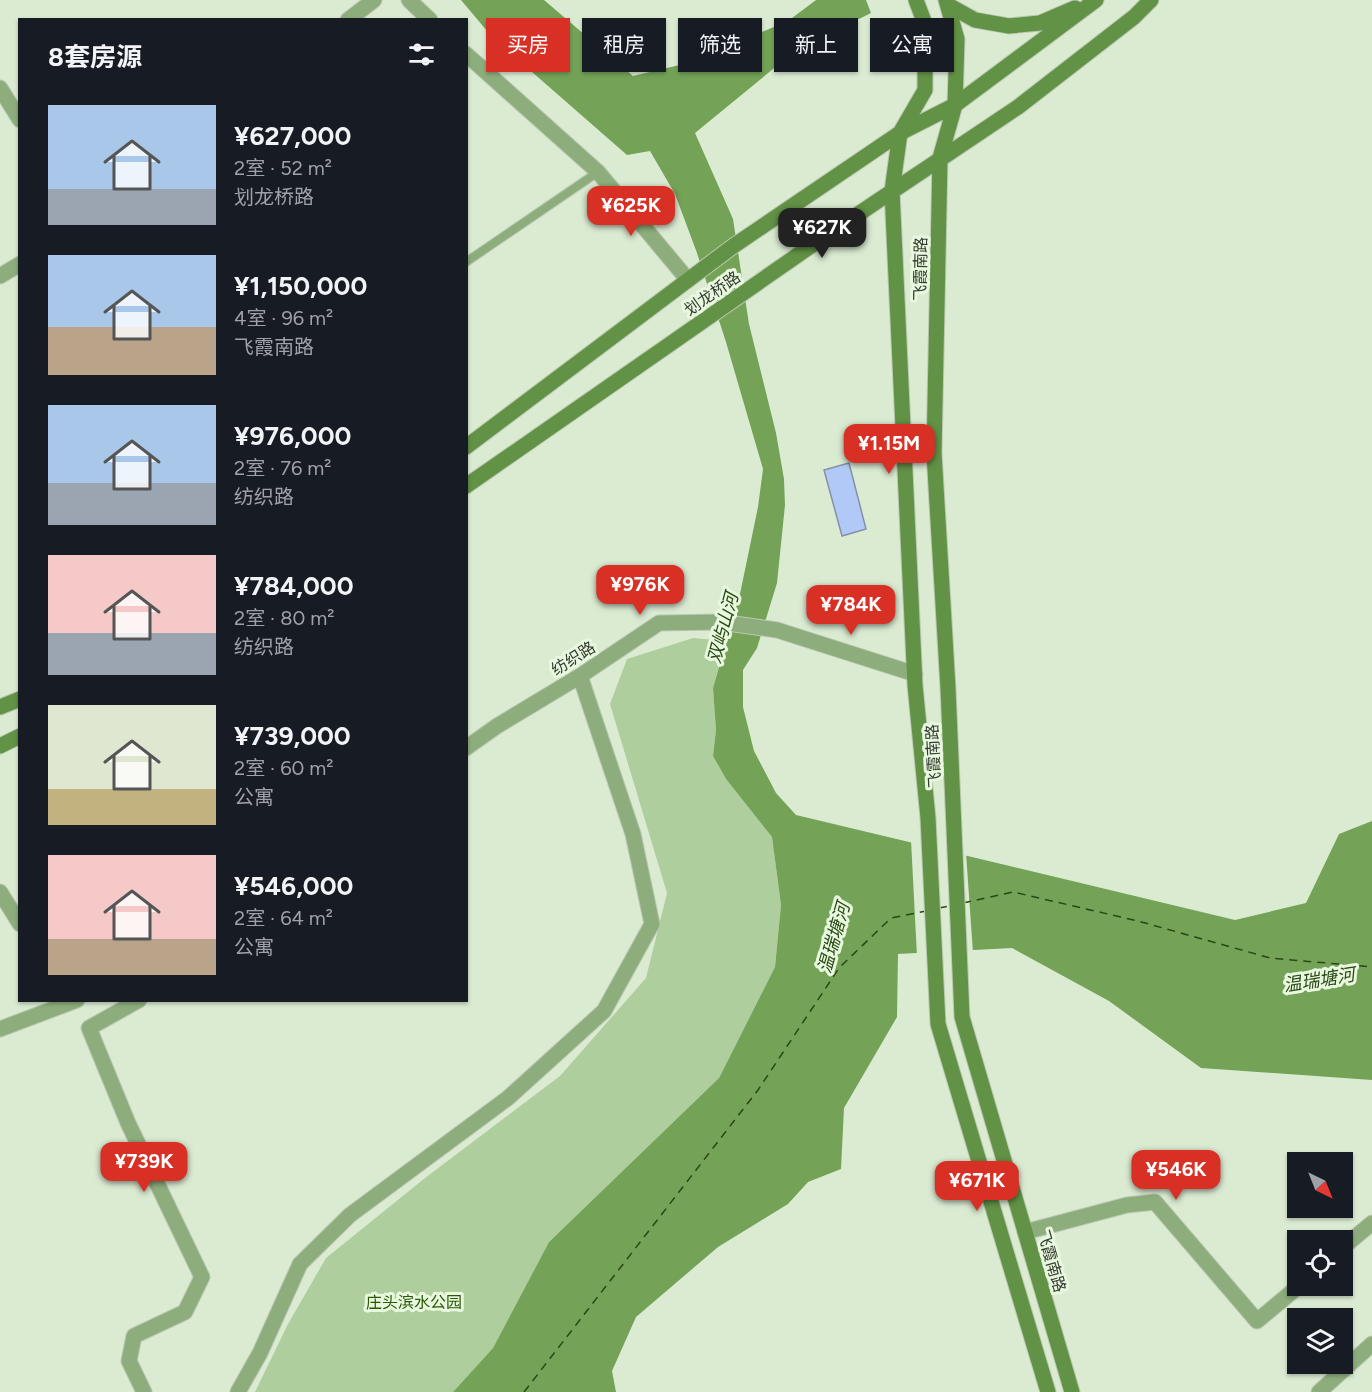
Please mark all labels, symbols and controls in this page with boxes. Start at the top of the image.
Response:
chip: 买房 [486,18,570,72]
chip: 租房 [582,18,666,72]
chip: 筛选 [678,18,762,72]
chip: 新上 [774,18,858,72]
chip: 公寓 [870,18,954,72]
icon: filters [405,38,438,71]
text: 8套房源 [48,41,142,73]
text: ¥627,000 [234,120,351,152]
icon: home [96,129,168,201]
text: 2室 · 52 m² [234,156,332,180]
text: 划龙桥路 [234,185,314,209]
pin: ¥625K [589,186,673,237]
text: ¥625K [601,193,661,217]
pin: ¥627K [780,208,864,259]
text: ¥627K [792,215,852,239]
street label: 飞霞南路 [910,237,931,301]
street label: 划龙桥路 [681,267,744,320]
text: ¥1,150,000 [234,270,367,302]
icon: home [96,279,168,351]
text: 4室 · 96 m² [234,306,333,330]
text: 飞霞南路 [234,335,314,359]
text: ¥976,000 [234,420,351,452]
pin: ¥1.15M [840,424,938,475]
icon: home [96,429,168,501]
text: ¥1.15M [858,431,920,455]
text: 2室 · 76 m² [234,456,331,480]
text: 纺织路 [234,485,294,509]
pin: ¥976K [598,565,682,616]
text: ¥784,000 [234,570,354,602]
text: ¥976K [610,572,670,596]
icon: home [96,579,168,651]
pin: ¥784K [809,585,893,636]
water label: 双屿山河 [703,587,744,666]
text: ¥784K [820,592,882,616]
text: 2室 · 80 m² [234,606,334,630]
text: 纺织路 [234,635,294,659]
street label: 纺织路 [548,638,599,679]
text: ¥739,000 [234,720,351,752]
street label: 飞霞南路 [922,724,945,788]
icon: home [96,729,168,801]
text: 2室 · 60 m² [234,756,333,780]
text: 公寓 [234,785,274,809]
text: ¥546,000 [234,870,353,902]
icon: home [96,879,168,951]
water label: 温瑞塘河 [814,897,855,976]
text: 2室 · 64 m² [234,906,333,930]
text: 公寓 [234,935,274,959]
water label: 温瑞塘河 [1282,963,1359,996]
pin: ¥739K [102,1142,186,1193]
text: ¥739K [114,1149,174,1173]
pin: ¥546K [1134,1150,1218,1201]
north arrow [1287,1152,1353,1218]
map controls [1287,1152,1353,1374]
text: ¥546K [1145,1157,1207,1181]
pin: ¥671K [935,1161,1019,1212]
text: ¥671K [949,1168,1005,1192]
street label: 飞霞南路 [1034,1228,1069,1295]
button: locate [1287,1230,1353,1296]
park label: 庄头滨水公园 [366,1293,462,1312]
button: layers [1287,1308,1353,1374]

